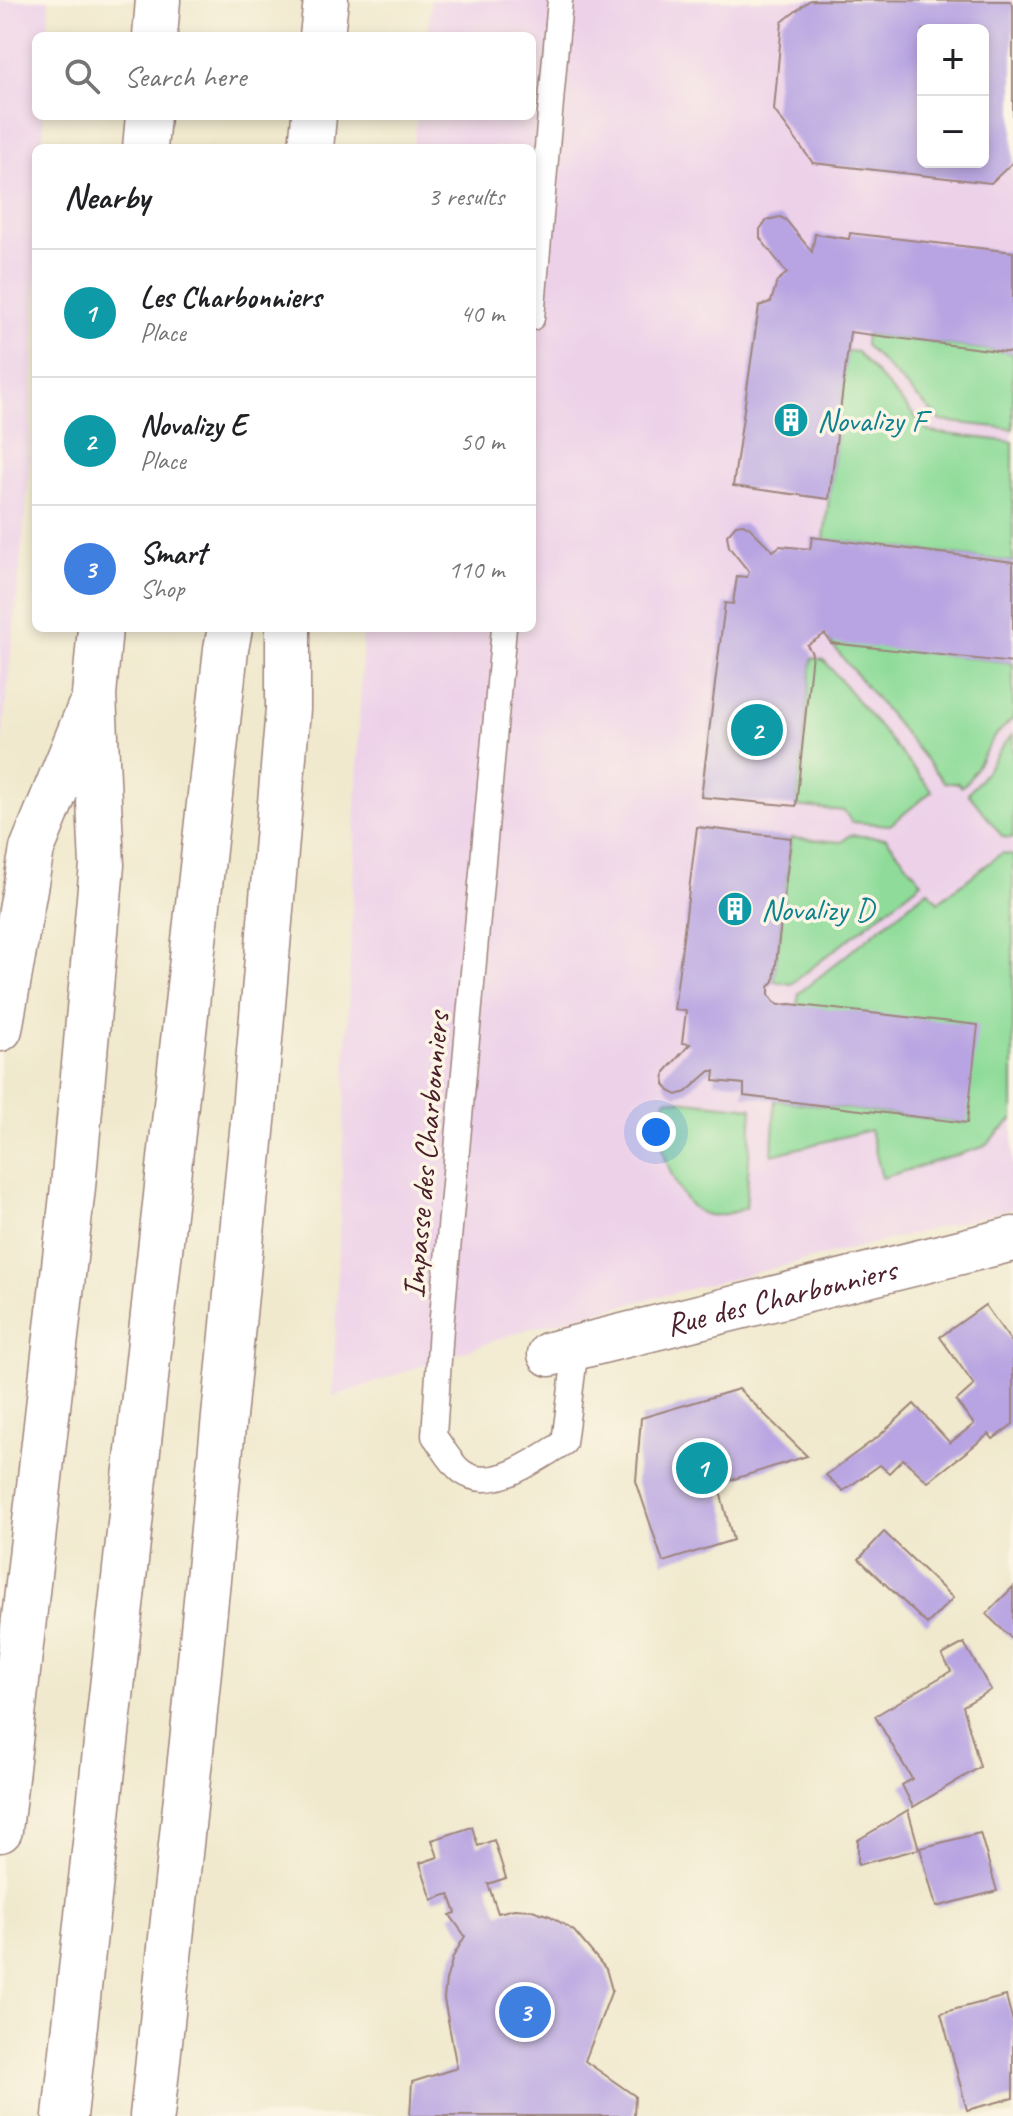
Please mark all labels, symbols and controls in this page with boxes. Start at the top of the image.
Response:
map controls [917,24,989,168]
button: + [917,24,989,96]
search box [32,32,536,120]
icon: search [60,54,104,98]
text: Search here [124,57,246,95]
button: − [917,96,989,168]
text: Nearby [64,175,150,218]
text: 3 results [428,180,504,213]
text: Les Charbonniers [140,278,321,316]
text: 1 [84,297,96,330]
text: 40 m [460,297,504,330]
text: Place [140,316,186,349]
place label: Novalizy F [817,400,932,441]
building icon: Novalizy F [772,401,810,439]
text: Novalizy E [140,406,246,444]
text: 2 [84,425,96,458]
text: 50 m [460,425,504,458]
text: Place [140,444,186,477]
text: Smart [140,534,206,572]
text: 3 [84,553,96,586]
text: 110 m [448,553,504,586]
text: Shop [140,572,184,605]
pin: 2 [731,700,783,760]
place label: Novalizy D [761,889,876,930]
building icon: Novalizy D [716,890,754,928]
street label: Impasse des Charbonniers [393,1007,459,1300]
your location [636,1112,676,1152]
street label: Rue des Charbonniers [662,1248,904,1345]
pin: 1 [676,1438,728,1498]
pin: 3 [499,1982,551,2042]

